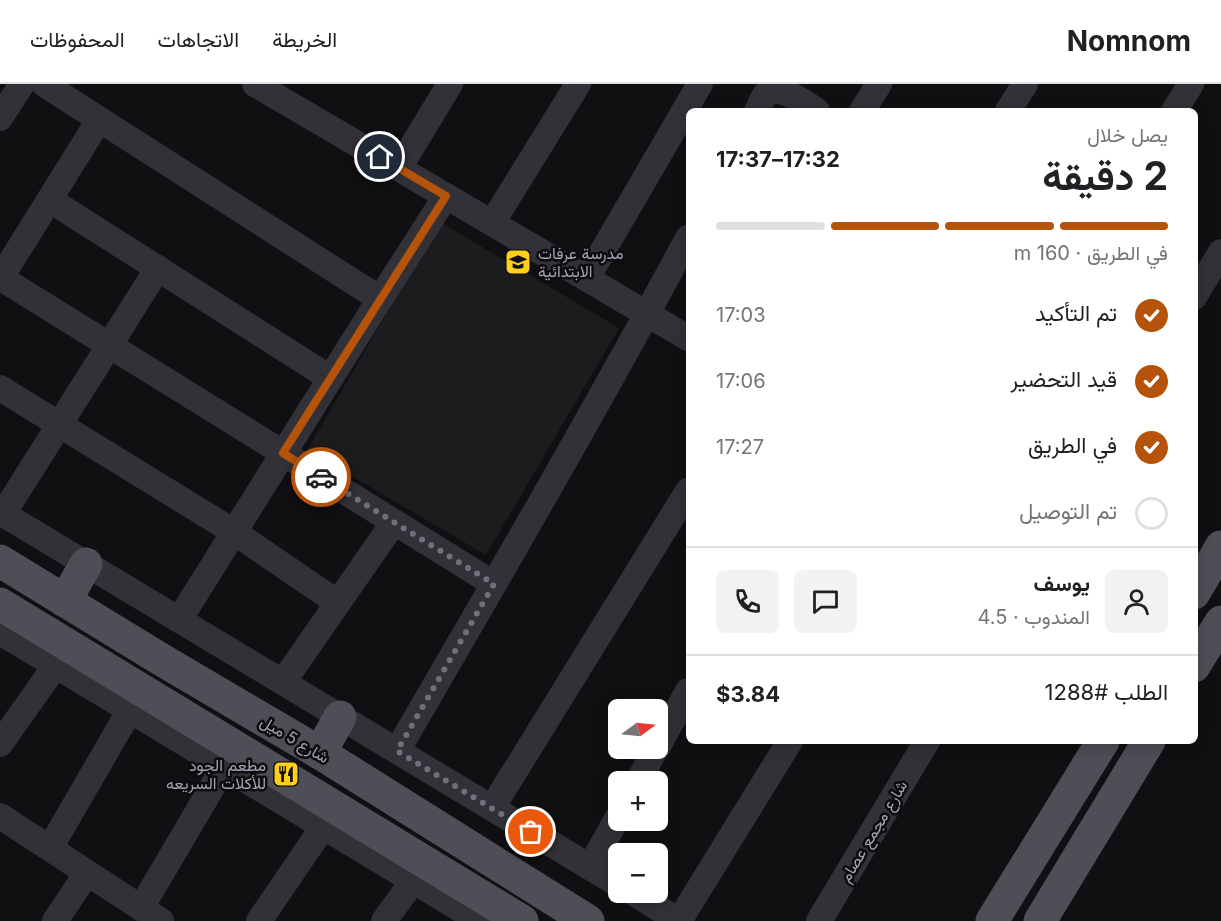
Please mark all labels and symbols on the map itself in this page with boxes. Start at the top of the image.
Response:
pin [354,131,405,182]
place label: مدرسة عرفات الابتدائية [538,243,624,281]
school or university icon: مدرسة عرفات الابتدائية [503,247,533,277]
courier [291,447,351,507]
north arrow [608,699,668,759]
street label: شارع 5 ميل [256,711,333,769]
place label: مطعم الجود للأكلات السريعه [166,755,266,794]
restaurant icon: مطعم الجود للأكلات السريعه [271,759,301,789]
street label: شارع مجمع عصام [835,776,913,887]
pin [505,806,556,857]

